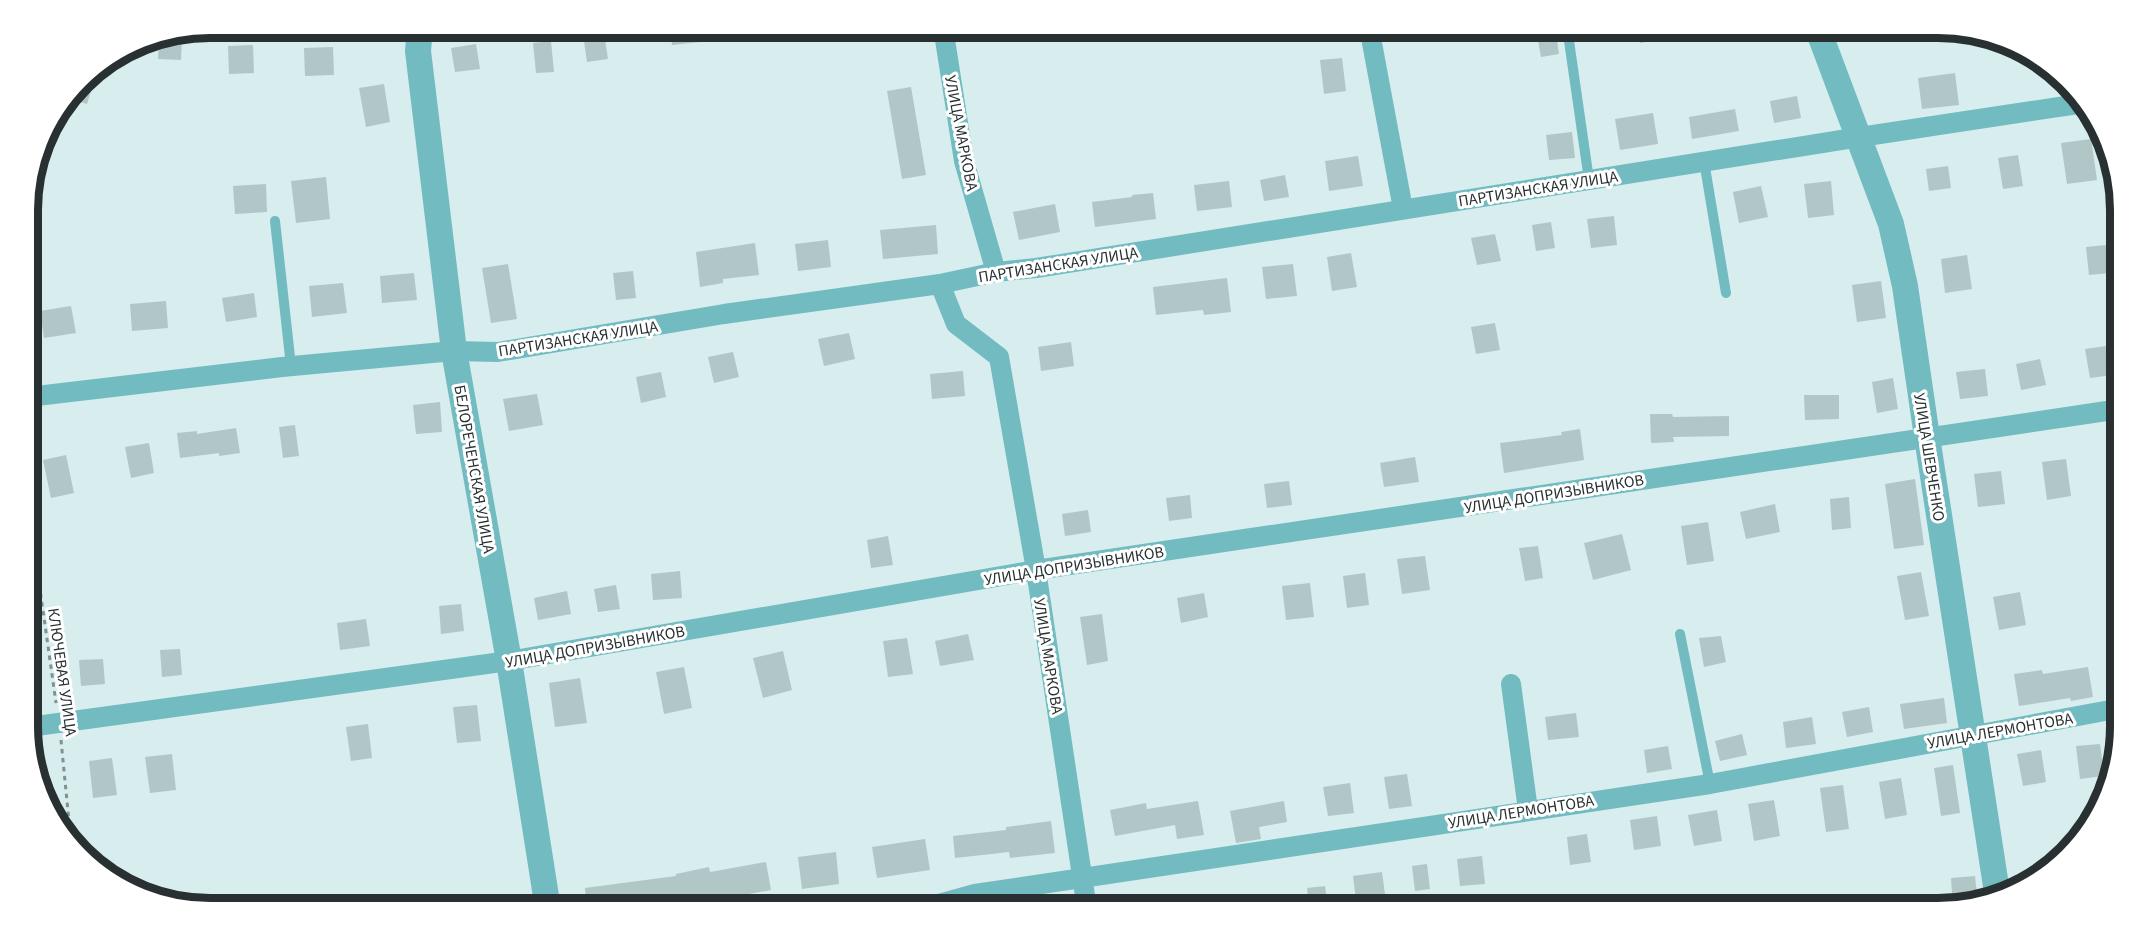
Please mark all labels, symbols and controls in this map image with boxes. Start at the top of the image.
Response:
street label: УЛИЦА МАРКОВА [939,74,983,193]
street label: ПАРТИЗАНСКАЯ УЛИЦА [1457,165,1620,212]
street label: ПАРТИЗАНСКАЯ УЛИЦА [977,241,1140,288]
street label: ПАРТИЗАНСКАЯ УЛИЦА [497,315,660,362]
street label: БЕЛОРЕЧЕНСКАЯ УЛИЦА [448,383,500,555]
street label: УЛИЦА ШЕВЧЕНКО [1908,391,1950,523]
street label: УЛИЦА ДОПРИЗЫВНИКОВ [1463,469,1646,519]
street label: УЛИЦА ДОПРИЗЫВНИКОВ [983,541,1166,591]
street label: УЛИЦА МАРКОВА [1028,597,1068,716]
street label: КЛЮЧЕВАЯ УЛИЦА [42,606,82,738]
street label: УЛИЦА ДОПРИЗЫВНИКОВ [504,620,687,674]
street label: УЛИЦА ЛЕРМОНТОВА [1926,707,2075,755]
street label: УЛИЦА ЛЕРМОНТОВА [1447,790,1596,834]

